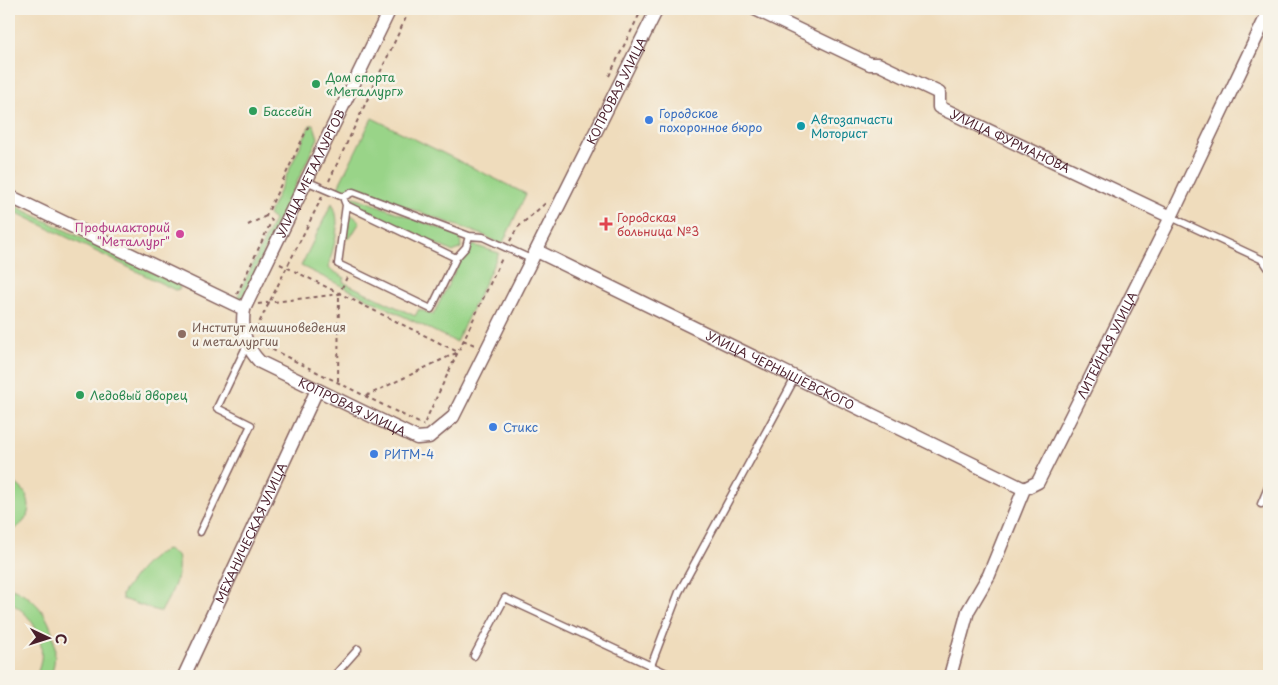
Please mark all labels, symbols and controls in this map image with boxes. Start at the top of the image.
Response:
street label: КОПРОВАЯ УЛИЦА [582,34,651,147]
place label: Дом спорта «Металлург» [325,68,404,100]
marker: Дом спорта «Металлург» [310,78,322,90]
place label: Бассейн [263,102,312,120]
place label: Городское похоронное бюро [659,104,762,136]
marker: Бассейн [247,105,259,117]
street label: УЛИЦА ФУРМАНОВА [948,105,1073,177]
street label: УЛИЦА МЕТАЛЛУРГОВ [271,106,349,240]
place label: Автозапчасти Моторист [811,110,893,142]
marker: Городское похоронное бюро [643,114,655,126]
marker: Автозапчасти Моторист [795,120,807,132]
place label: Городская больница №3 [617,208,699,240]
marker: Городская больница №3 [599,217,613,231]
place label: Профилакторий "Металлург" [75,218,170,250]
marker: Профилакторий "Металлург" [174,228,186,240]
street label: ЛИТЕЙНАЯ УЛИЦА [1072,288,1141,402]
place label: Институт машиноведения и металлургии [192,318,346,350]
street label: УЛИЦА ЧЕРНЫШЕВСКОГО [703,326,858,414]
marker: Институт машиноведения и металлургии [176,328,188,340]
street label: КОПРОВАЯ УЛИЦА [295,373,409,440]
place label: Ледовый дворец [90,386,188,404]
marker: Ледовый дворец [74,389,86,401]
place label: Стикс [503,418,538,436]
marker: Стикс [487,421,499,433]
place label: РИТМ-4 [384,445,434,463]
marker: РИТМ-4 [368,448,380,460]
street label: МЕХАНИЧЕСКАЯ УЛИЦА [210,460,291,606]
north arrow [22,612,72,662]
text: С [51,633,72,645]

